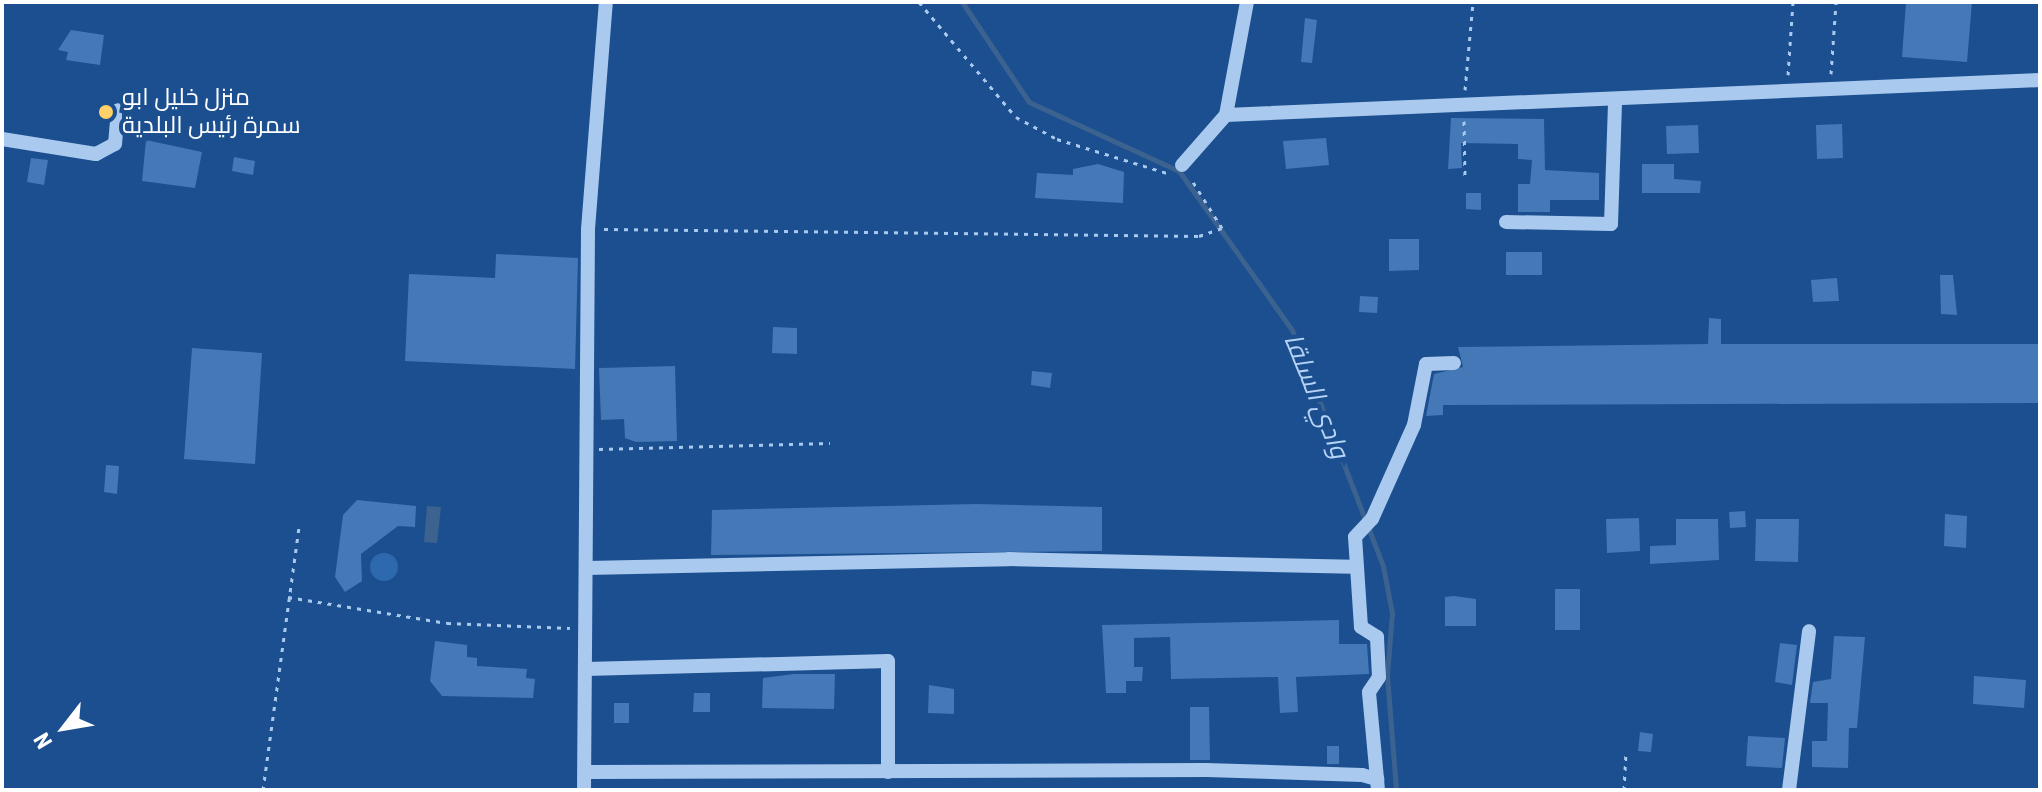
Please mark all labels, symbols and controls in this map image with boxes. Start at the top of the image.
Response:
place label: منزل خليل ابو سمرة رئيس البلدية [122,84,301,140]
marker: منزل خليل ابو سمرة رئيس البلدية [97,103,115,121]
water label: وادي السلقا [1277,329,1355,463]
north arrow [24,688,104,768]
text: N [29,728,57,753]

